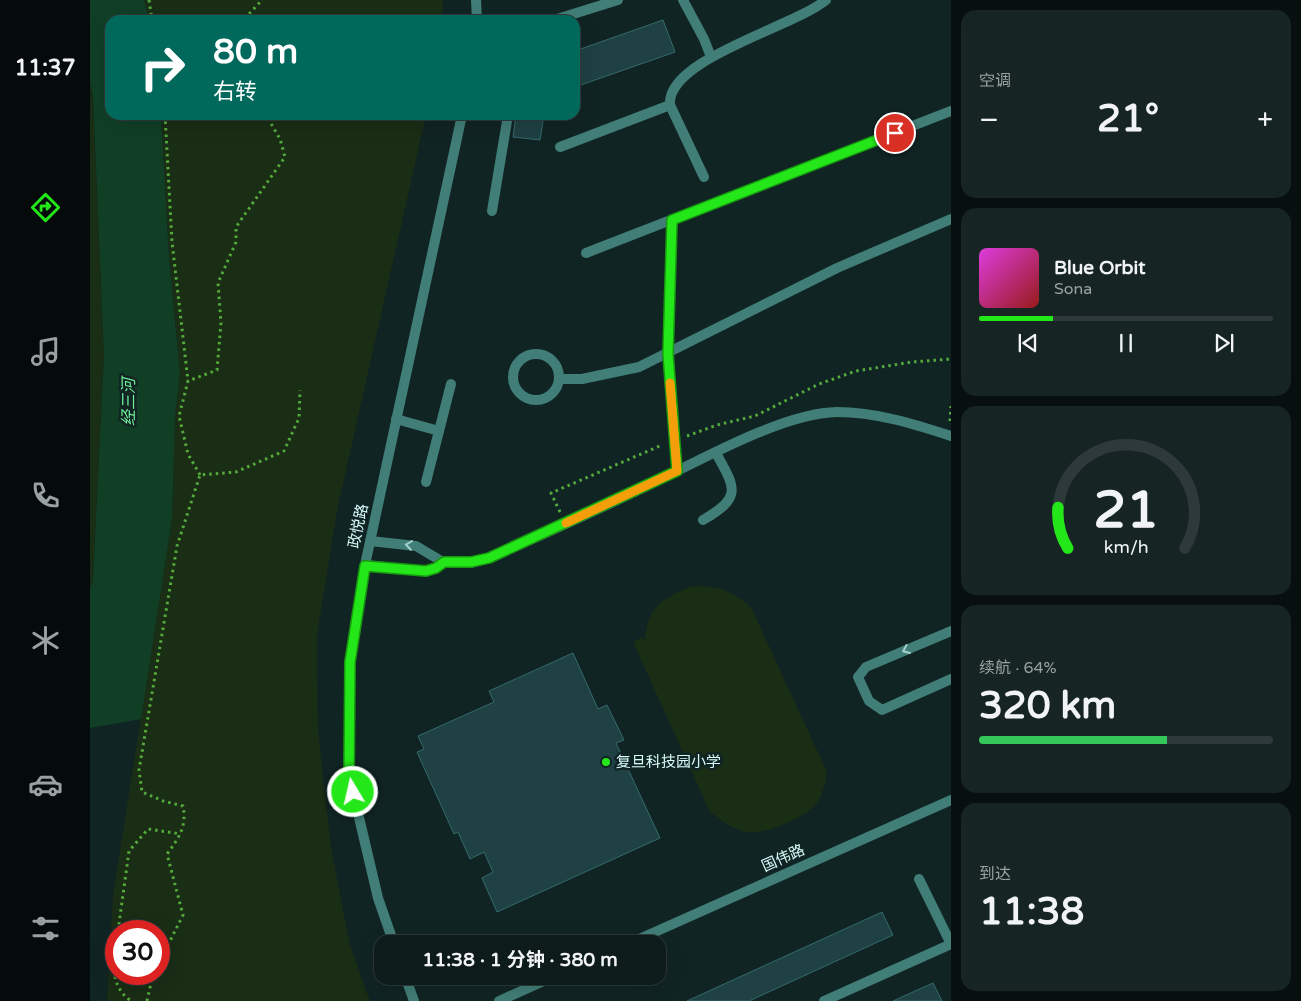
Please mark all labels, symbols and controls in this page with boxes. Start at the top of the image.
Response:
text: 80 m [213,31,298,73]
icon: right [130,35,195,100]
text: 11:37 [15,55,75,81]
text: 空调 [979,71,1011,91]
text: 右转 [213,79,257,105]
text: 21° [1097,96,1159,142]
text: − [979,103,999,137]
text: + [1257,103,1273,137]
pin [874,112,916,154]
icon: arrive [881,119,909,147]
icon: directions [28,190,63,225]
text: Blue Orbit [1054,257,1146,279]
text: Sona [1054,279,1092,299]
icon: previous [1014,329,1042,357]
icon: pause [1112,329,1140,357]
icon: next [1210,329,1238,357]
icon: music [28,334,63,369]
water label: 经三河 [119,375,139,426]
icon: phone [28,478,63,513]
text: 21 [1093,479,1159,542]
street label: 政悦路 [345,502,371,550]
text: km/h [1104,537,1148,558]
one-way arrow [405,541,413,551]
icon: climate [28,623,63,658]
one-way arrow [902,643,911,654]
text: 续航 · 64% [979,658,1057,678]
text: 320 km [979,683,1116,729]
place label: 复旦科技园小学 [616,753,721,771]
marker: 复旦科技园小学 [600,756,612,768]
position arrow [326,765,378,817]
icon: car [28,767,63,802]
street label: 国伟路 [759,841,807,875]
text: 到达 [979,864,1011,884]
text: 11:38 [979,889,1084,935]
icon: filters [28,911,63,946]
speed limit sign: 30 [105,920,170,985]
text: 11:38 · 1 分钟 · 380 m [422,949,618,971]

